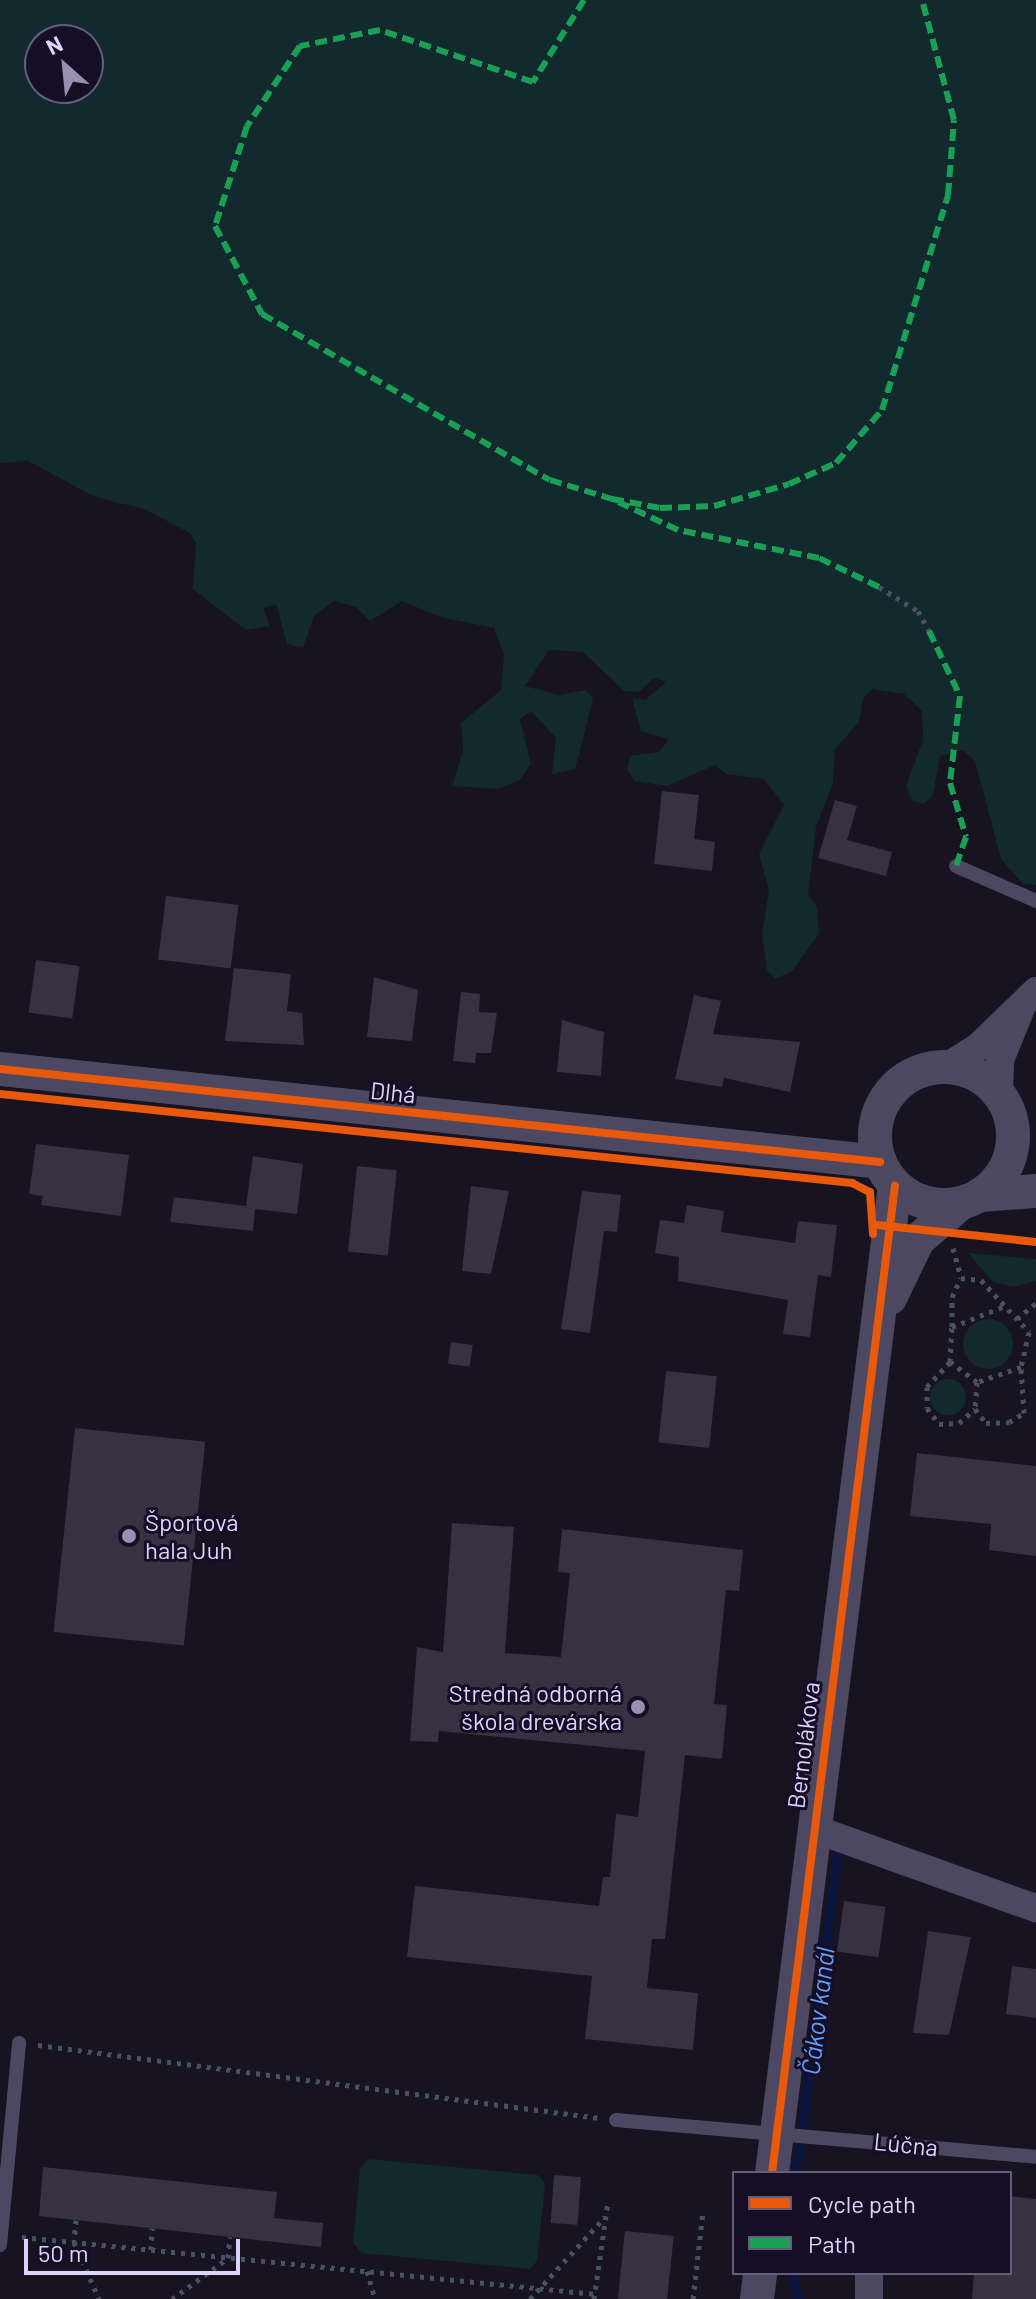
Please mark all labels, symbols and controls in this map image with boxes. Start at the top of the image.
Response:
north arrow [24,24,104,104]
text: N [42,29,66,59]
street label: Dlhá [369,1075,417,1109]
place label: Športová hala Juh [145,1508,239,1564]
marker: Športová hala Juh [120,1527,138,1545]
place label: Stredná odborná škola drevárska [449,1679,622,1735]
street label: Bernolákova [781,1680,825,1810]
marker: Stredná odborná škola drevárska [629,1698,647,1716]
water label: Čákov kanál [794,1945,840,2077]
street label: Lúčna [873,2126,939,2162]
legend [732,2171,1012,2275]
text: Cycle path [808,2189,916,2218]
scale bar [28,2223,244,2273]
text: Path [808,2229,856,2258]
text: 50 m [38,2238,89,2267]

